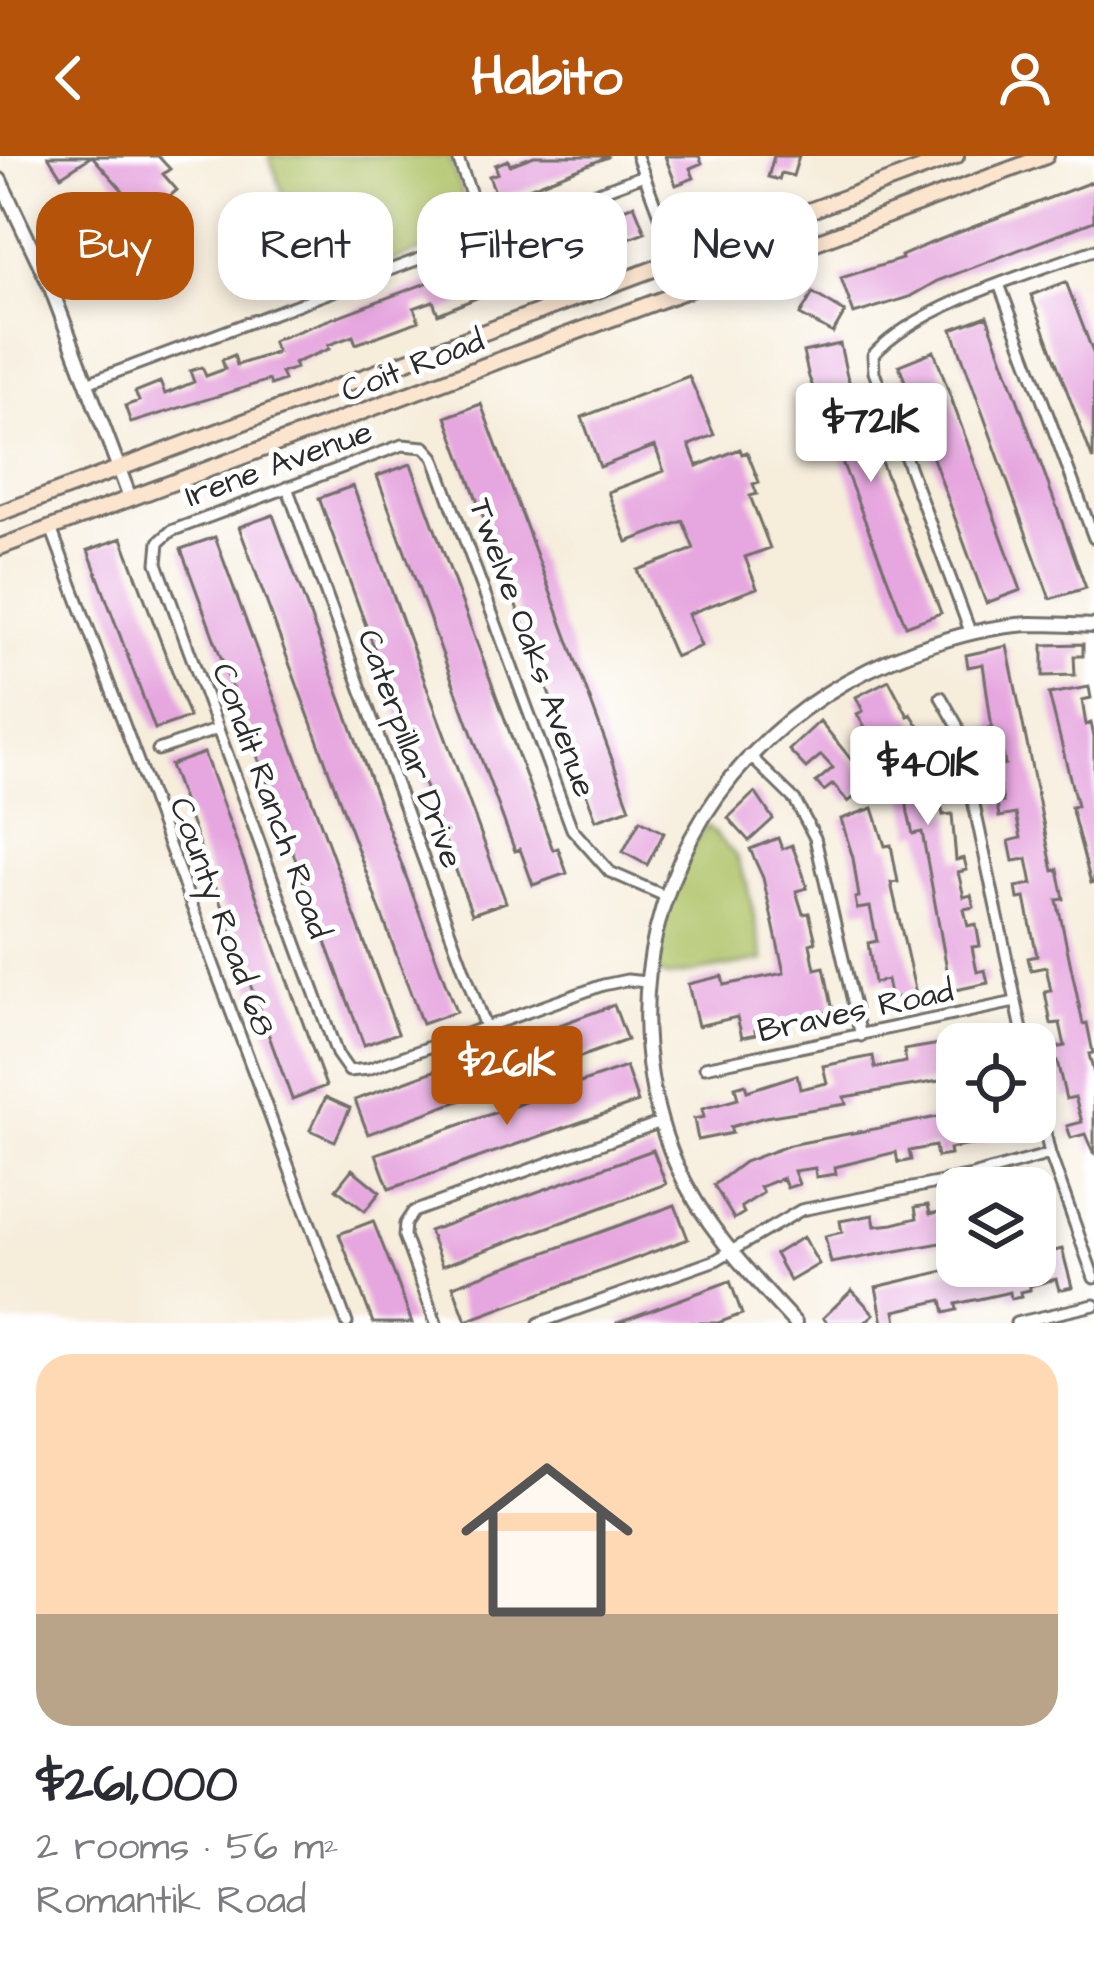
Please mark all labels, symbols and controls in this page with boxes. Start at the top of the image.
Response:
text: Habito [472,41,622,116]
icon: back [36,45,102,111]
icon: person [992,45,1058,111]
chip: Buy [36,192,194,300]
chip: Rent [218,192,393,300]
chip: Filters [417,192,627,300]
chip: New [651,192,818,300]
street label: Coit Road [335,318,491,414]
pin: $721K [787,383,955,485]
text: $721K [823,395,919,449]
street label: Irene Avenue [179,409,379,519]
street label: Twelve Oaks Avenue [457,492,608,803]
street label: Caterpillar Drive [346,623,475,875]
street label: Condit Ranch Road [200,657,342,945]
pin: $401K [844,726,1012,828]
text: $401K [877,738,979,792]
street label: County Road 68 [157,791,287,1043]
street label: Braves Road [753,968,958,1054]
map controls [936,1023,1056,1287]
button: locate [936,1023,1056,1143]
pin: $261K [423,1026,591,1128]
text: $261K [458,1038,556,1092]
button: layers [936,1167,1056,1287]
icon: home [439,1432,655,1648]
text: $261,000 [36,1750,238,1821]
text: 2 rooms · 56 m² [36,1821,339,1875]
text: Romantik Road [36,1875,306,1929]

